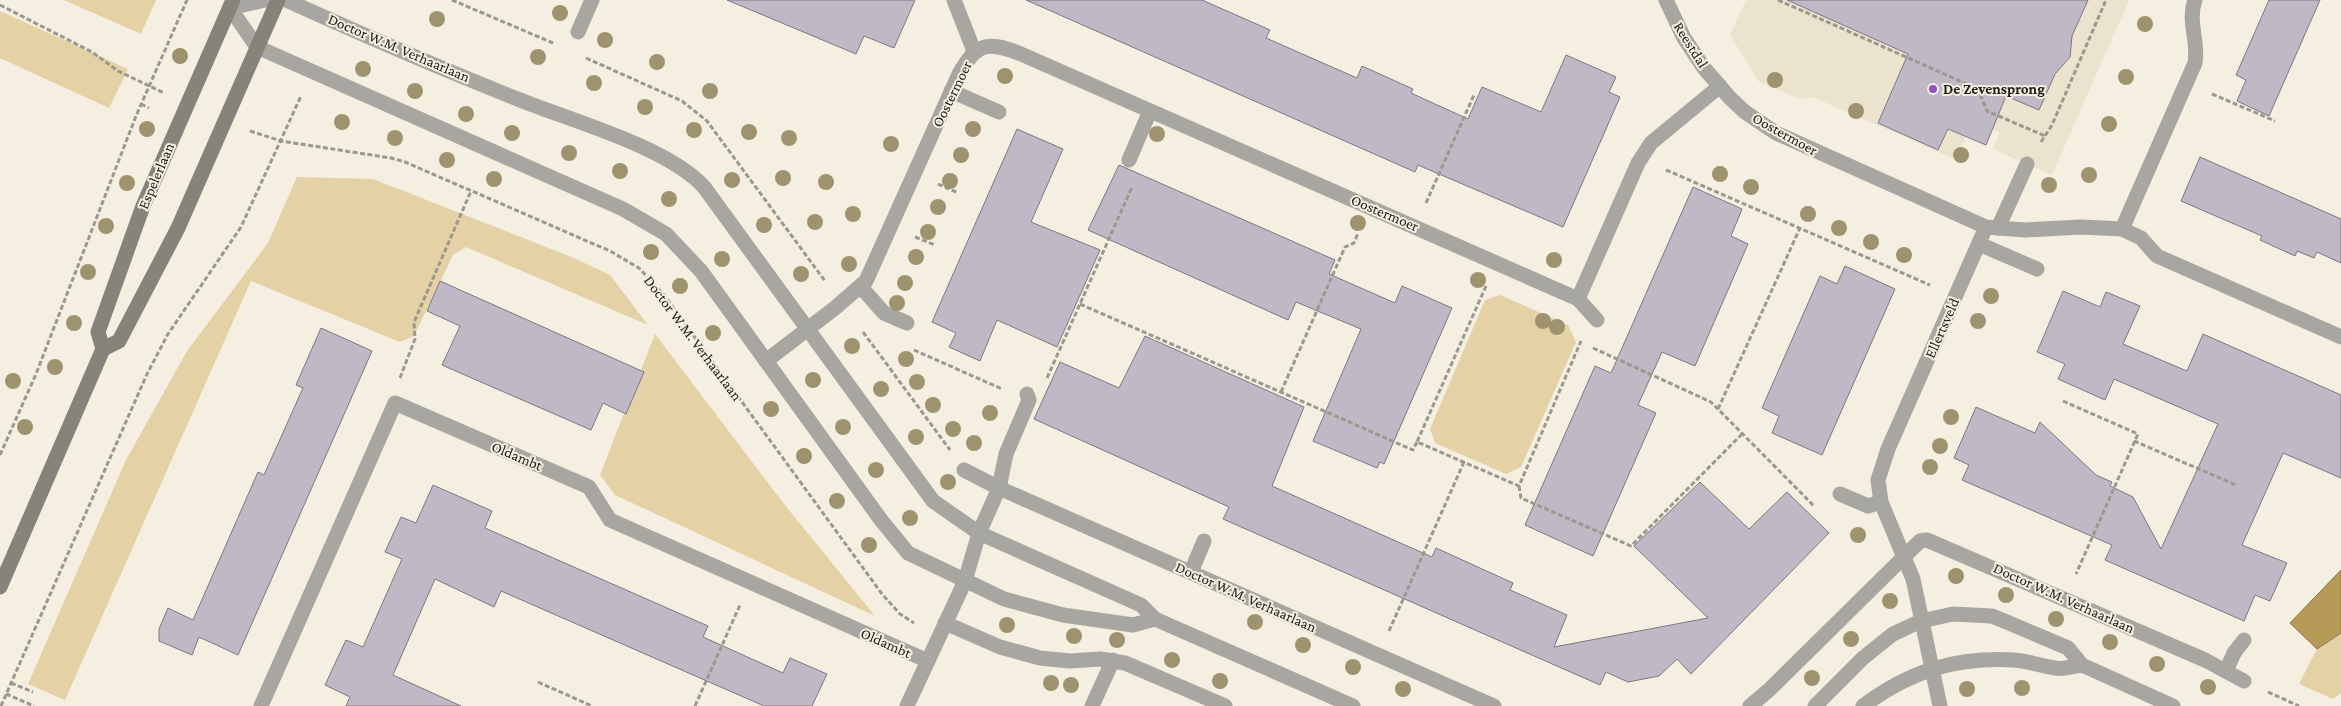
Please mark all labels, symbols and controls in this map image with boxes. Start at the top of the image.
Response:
street label: Doctor W.M. Verhaarlaan [326,11,472,85]
street label: Reestdal [1671,19,1711,71]
street label: Oostermoer [929,58,975,130]
place label: De Zevensprong [1943,81,2045,97]
marker: De Zevensprong [1927,83,1939,95]
street label: Oostermoer [1750,110,1821,159]
street label: Espelerlaan [135,141,178,212]
street label: Oostermoer [1349,192,1422,235]
street label: Doctor W.M. Verhaarlaan [641,272,745,404]
street label: Ellertsveld [1922,296,1962,360]
street label: Oldambt [489,438,546,474]
street label: Doctor W.M. Verhaarlaan [1173,559,1319,635]
street label: Doctor W.M. Verhaarlaan [1991,560,2137,636]
street label: Oldambt [858,625,915,662]

